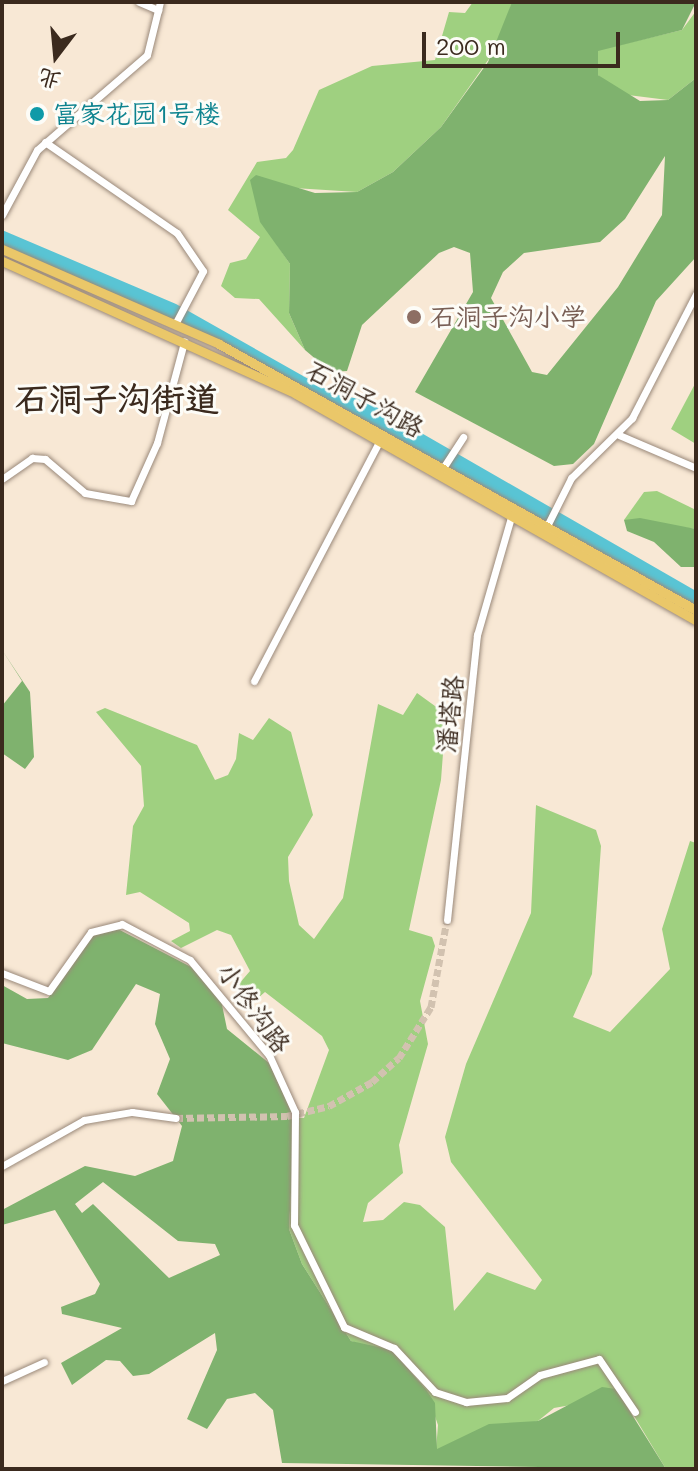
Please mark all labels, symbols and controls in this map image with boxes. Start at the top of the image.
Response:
north arrow [16,16,96,96]
scale bar [426,16,624,66]
text: 200 m [436,30,506,61]
text: 北 [35,63,64,97]
place label: 富家花园1号楼 [53,98,221,130]
marker: 富家花园1号楼 [28,105,46,123]
place label: 石洞子沟小学 [430,301,586,333]
marker: 石洞子沟小学 [405,308,423,326]
street label: 石洞子沟路 [301,354,429,444]
district label: 石洞子沟街道 [15,378,219,418]
street label: 潘塔路 [430,674,470,754]
street label: 小佟沟路 [211,957,297,1059]

